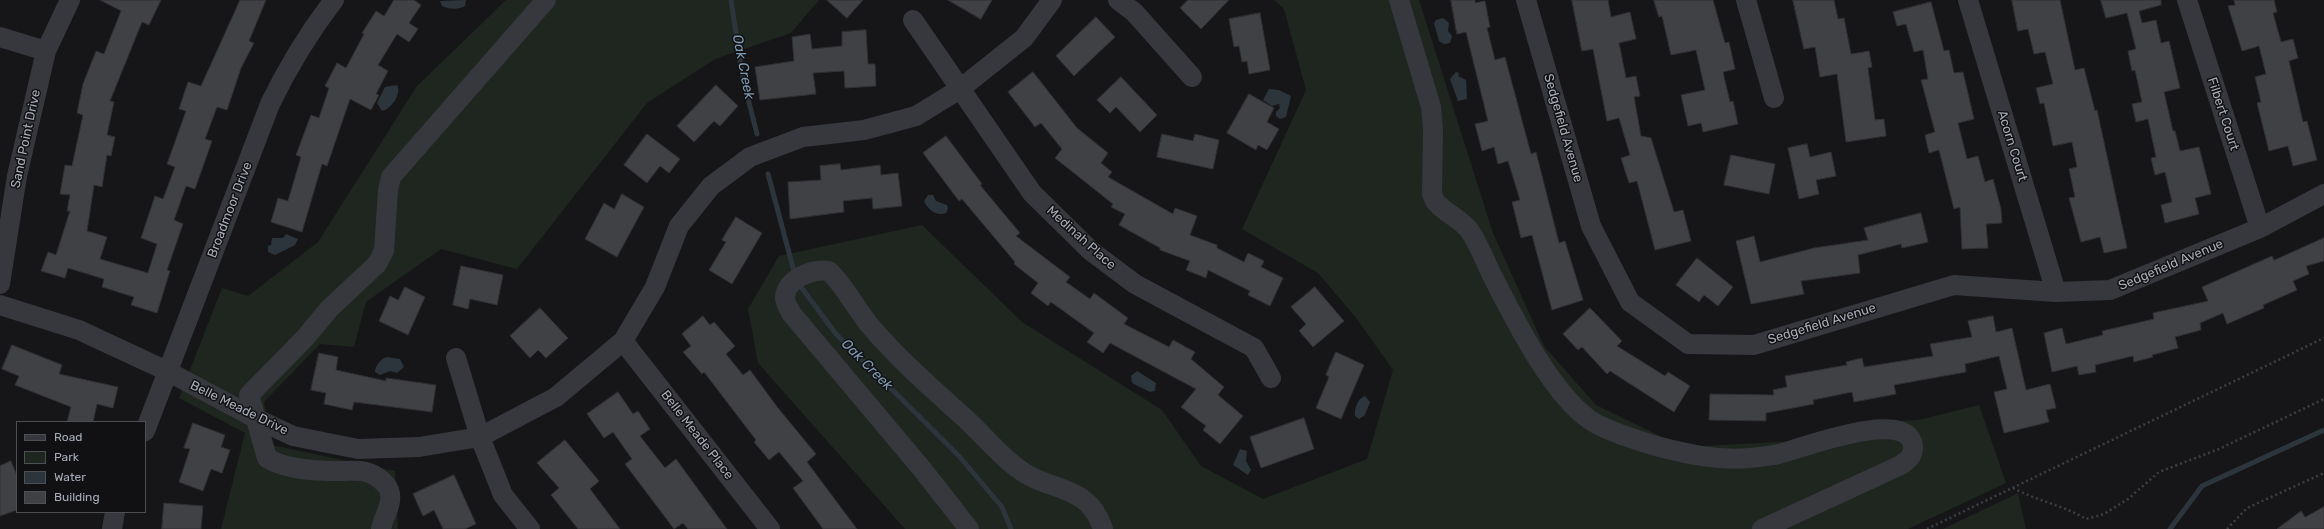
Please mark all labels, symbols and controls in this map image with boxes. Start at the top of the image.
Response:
water label: Oak Creek [728,33,758,101]
street label: Sedgefield Avenue [1540,72,1586,184]
street label: Filbert Court [2204,75,2242,153]
street label: Sand Point Drive [8,88,44,190]
street label: Acorn Court [1994,109,2030,183]
street label: Broadmoor Drive [204,160,256,260]
street label: Medinah Place [1043,203,1119,273]
street label: Sedgefield Avenue [2116,236,2226,294]
street label: Sedgefield Avenue [1766,300,1878,348]
water label: Oak Creek [838,336,896,394]
street label: Belle Meade Drive [187,378,291,438]
street label: Belle Meade Place [657,387,737,483]
legend [16,421,146,513]
text: Road [54,430,82,444]
text: Park [54,450,79,464]
text: Water [54,470,86,484]
text: Building [54,490,100,504]

